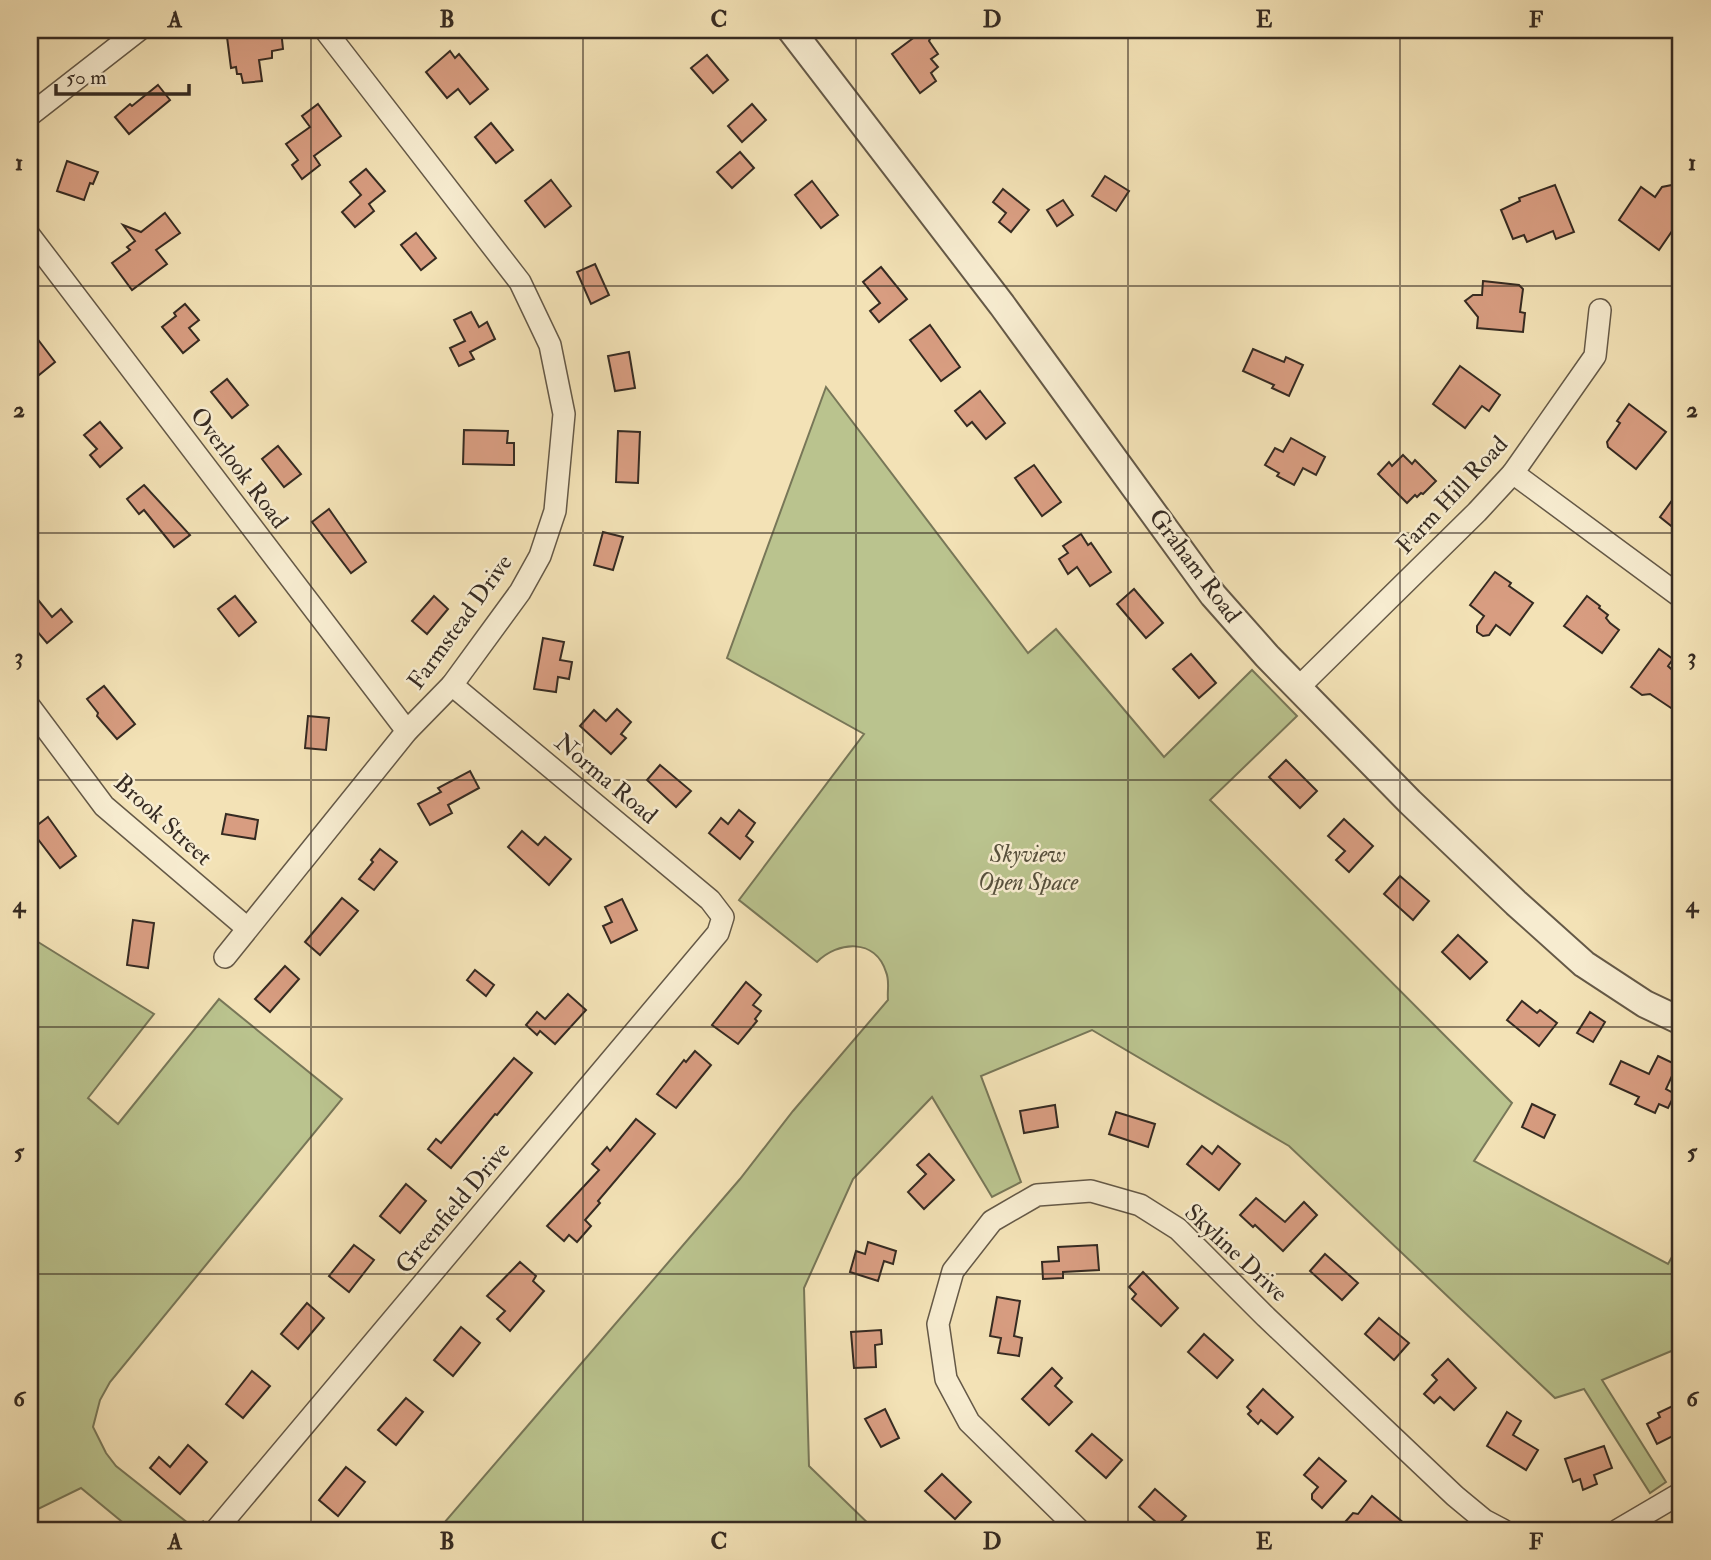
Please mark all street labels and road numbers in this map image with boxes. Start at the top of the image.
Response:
street label: Overlook Road [183,401,295,535]
street label: Farm Hill Road [1389,429,1515,561]
street label: Graham Road [1142,503,1248,629]
street label: Farmstead Drive [401,548,519,696]
street label: Norma Road [548,727,664,831]
street label: Brook Street [107,768,219,872]
street label: Greenfield Drive [389,1136,517,1280]
street label: Skyline Drive [1178,1197,1294,1309]

